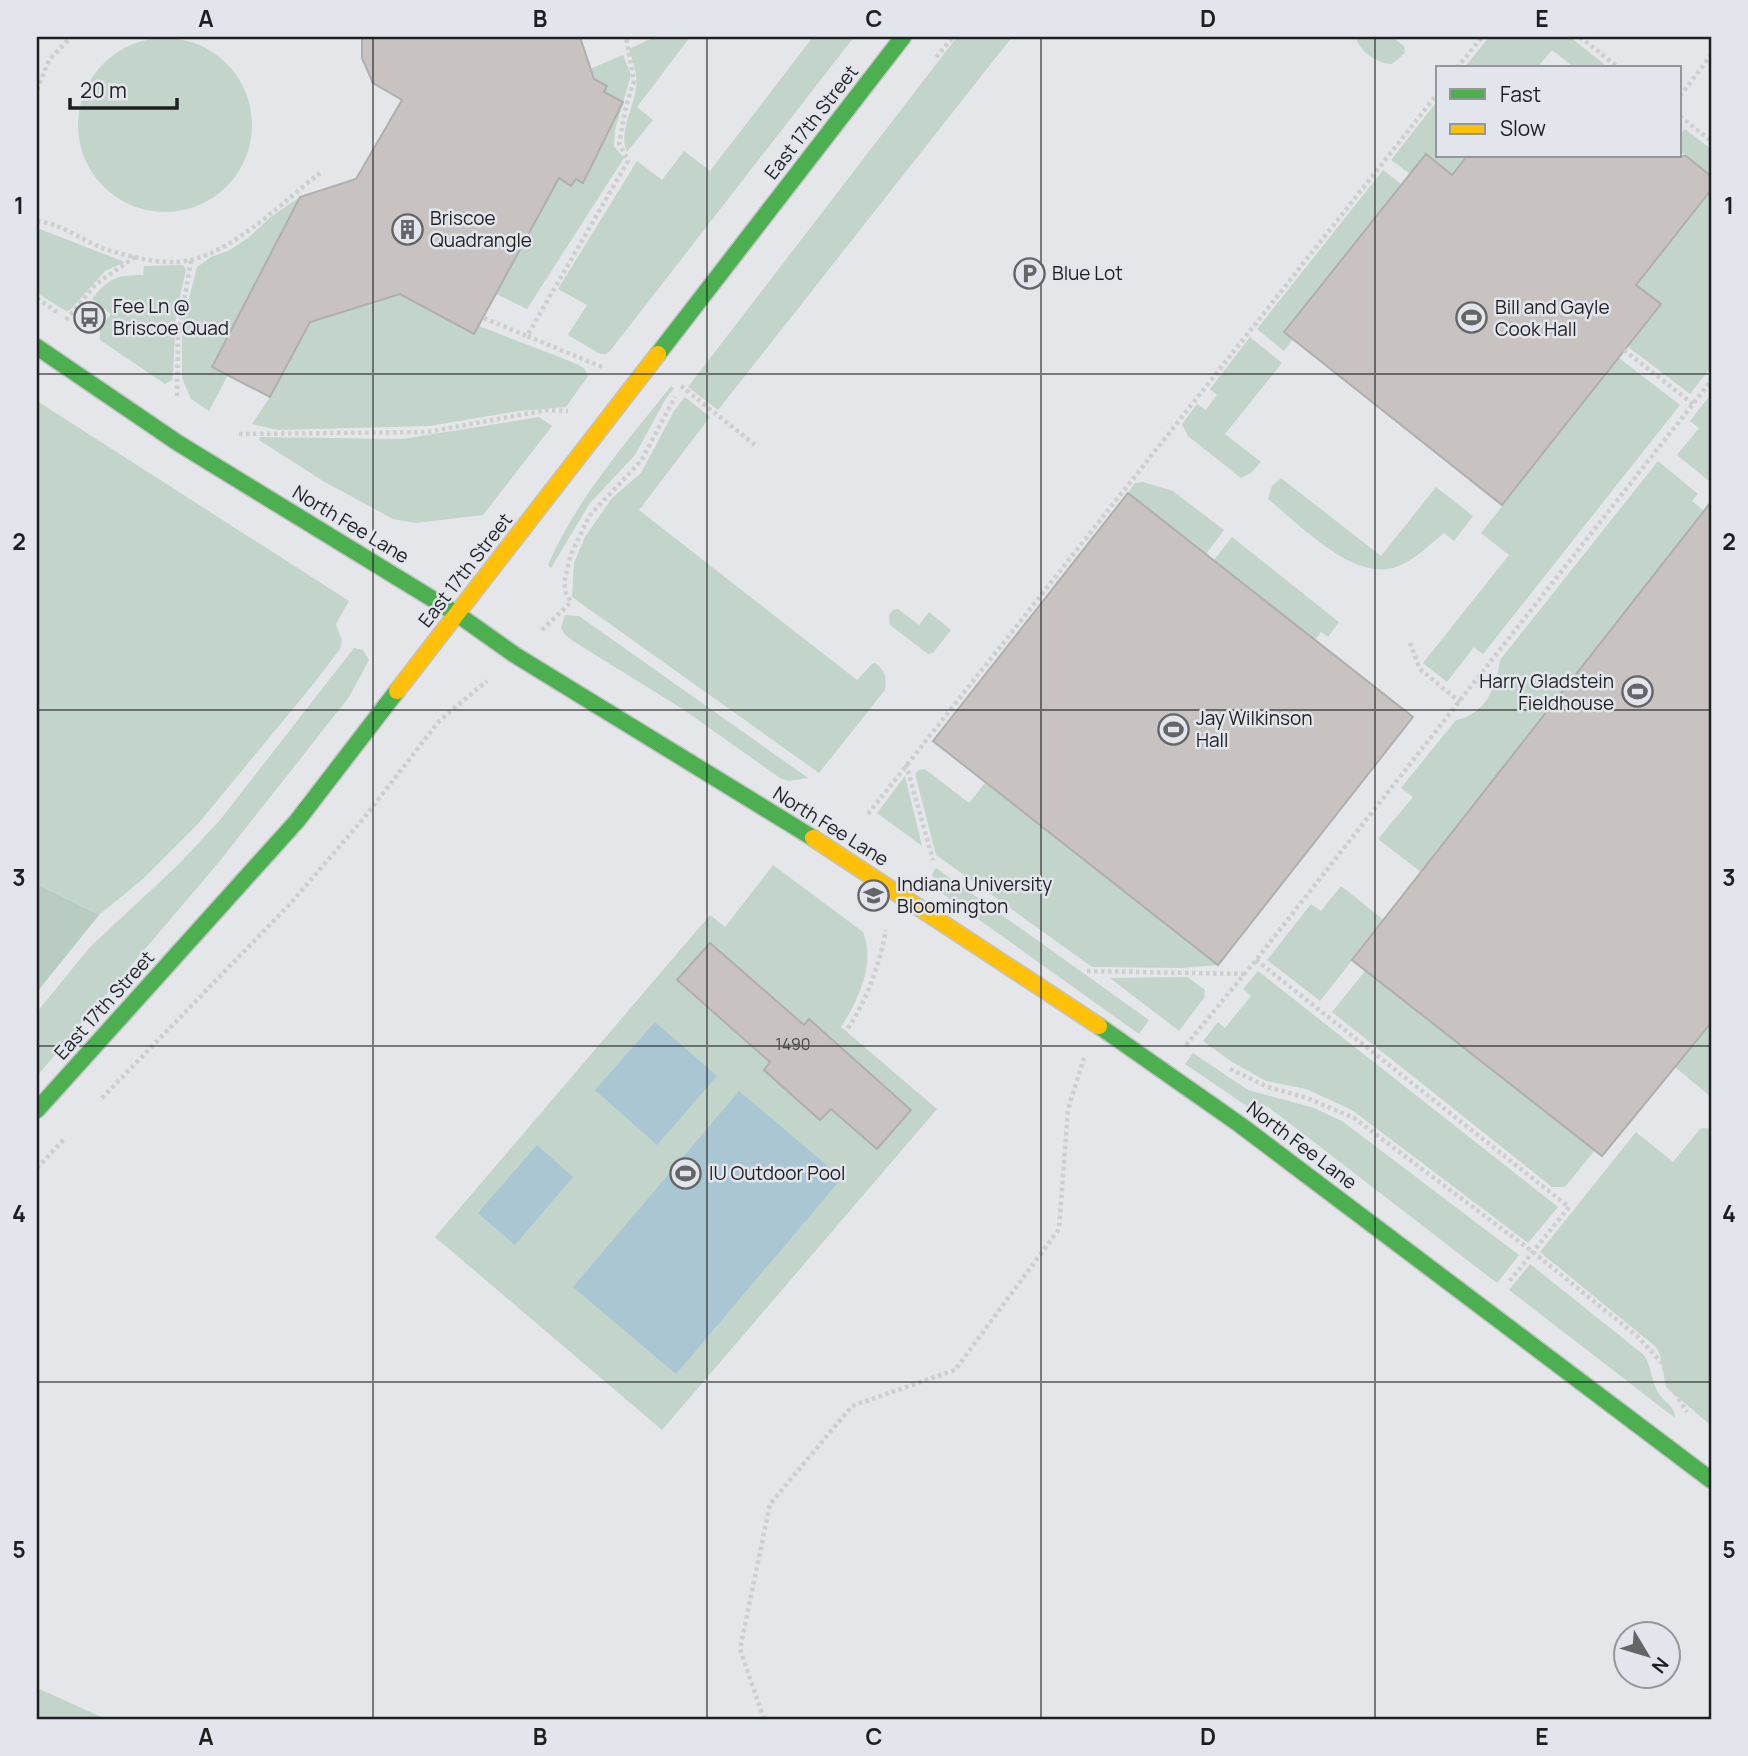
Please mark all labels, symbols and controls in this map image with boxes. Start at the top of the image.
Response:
text: A [198,2,214,34]
text: B [533,2,547,34]
text: C [866,2,883,34]
text: D [1200,2,1216,34]
text: E [1535,2,1549,34]
street label: East 17th Street [758,60,864,184]
scale bar [70,66,177,110]
legend [1436,66,1682,158]
text: 20 m [80,76,127,104]
text: Fast [1500,80,1541,108]
text: Slow [1500,114,1546,142]
text: 1 [14,189,24,221]
text: 1 [1724,189,1734,221]
place label: Briscoe Quadrangle [430,205,532,253]
building icon: Briscoe Quadrangle [390,212,424,246]
parking icon: Blue Lot [1012,256,1046,290]
place label: Blue Lot [1052,260,1123,286]
place label: Fee Ln @ Briscoe Quad [113,293,229,341]
place label: Bill and Gayle Cook Hall [1495,294,1610,342]
bus stop icon: Fee Ln @ Briscoe Quad [73,300,107,334]
sports icon: Bill and Gayle Cook Hall [1455,301,1489,335]
street label: North Fee Lane [288,479,414,569]
street label: East 17th Street [412,508,518,632]
text: 2 [12,525,26,557]
text: 2 [1722,525,1736,557]
place label: Harry Gladstein Fieldhouse [1479,668,1614,716]
sports icon: Harry Gladstein Fieldhouse [1620,675,1654,709]
place label: Jay Wilkinson Hall [1196,705,1313,753]
sports icon: Jay Wilkinson Hall [1156,712,1190,746]
street label: North Fee Lane [768,780,894,872]
text: 3 [12,861,26,893]
text: 3 [1722,861,1736,893]
place label: Indiana University Bloomington [897,871,1052,919]
school or university icon: Indiana University Bloomington [857,878,891,912]
street label: East 17th Street [48,945,160,1065]
house number: 1490 [775,1033,811,1055]
street label: North Fee Lane [1242,1095,1362,1195]
sports icon: IU Outdoor Pool [669,1156,703,1190]
place label: IU Outdoor Pool [709,1160,846,1186]
text: 4 [12,1197,26,1229]
text: 4 [1722,1197,1736,1229]
text: 5 [12,1533,26,1565]
text: 5 [1722,1533,1736,1565]
north arrow [1612,1620,1682,1690]
text: N [1646,1652,1675,1679]
text: A [198,1720,214,1752]
text: B [533,1720,547,1752]
text: C [866,1720,883,1752]
text: D [1200,1720,1216,1752]
text: E [1535,1720,1549,1752]

